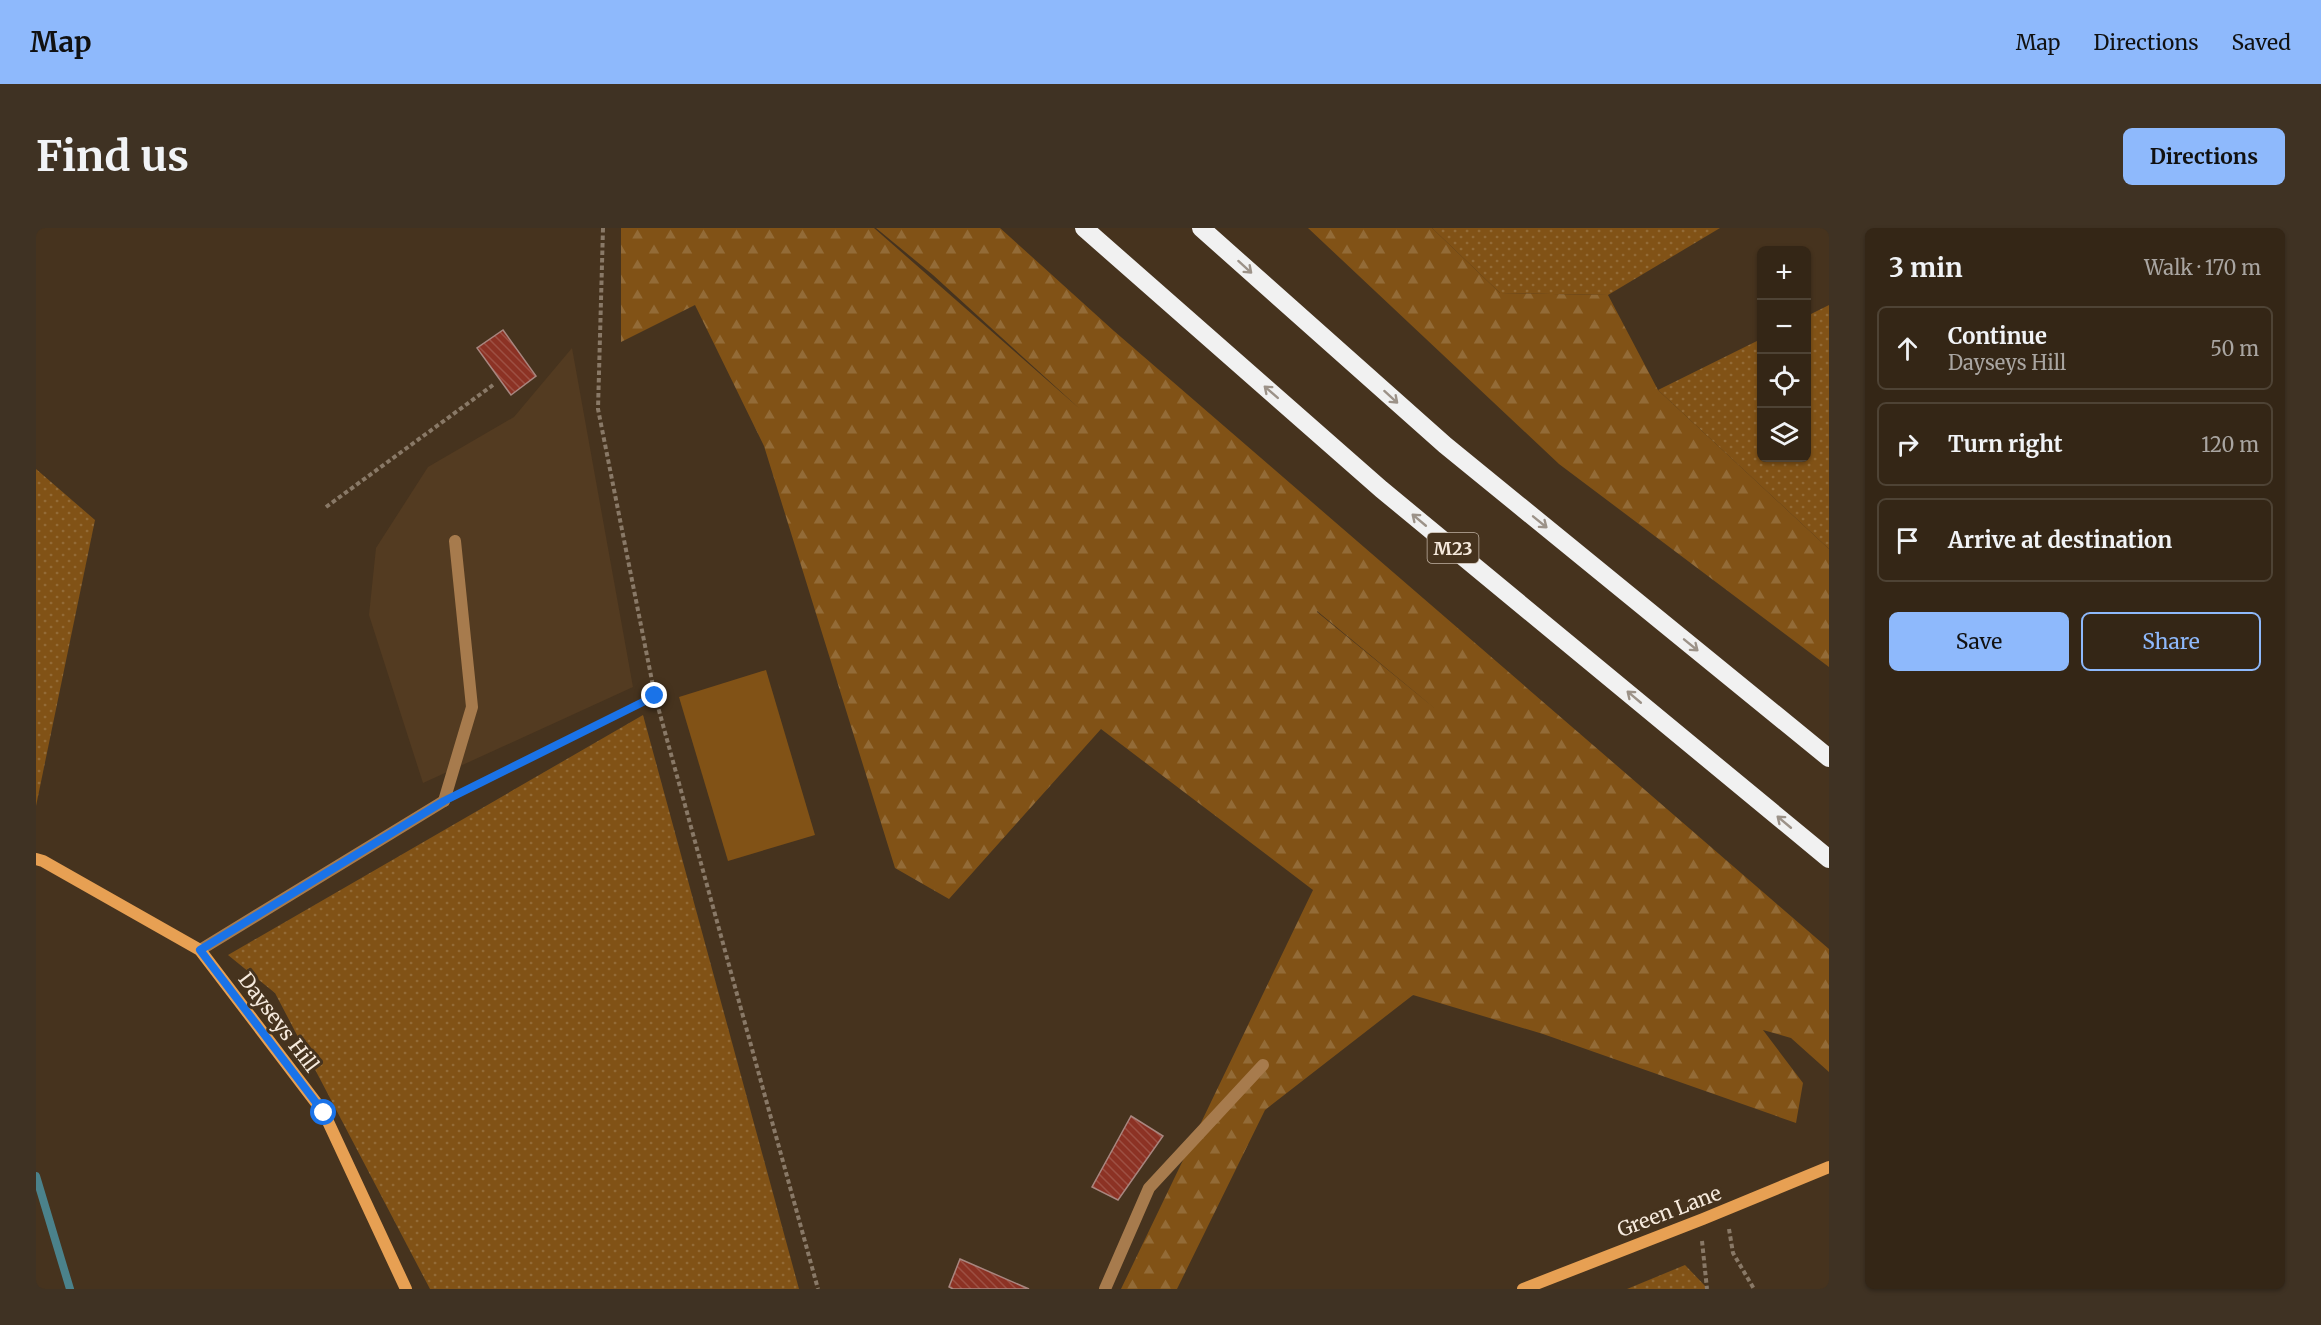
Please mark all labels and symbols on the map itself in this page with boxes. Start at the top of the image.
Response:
one-way arrow [1237,260,1252,274]
one-way arrow [1264,385,1279,399]
one-way arrow [1383,390,1398,404]
one-way arrow [1411,513,1427,526]
one-way arrow [1532,516,1548,529]
road number: M23 [1428,533,1478,563]
one-way arrow [1683,639,1699,652]
route end [641,682,667,708]
one-way arrow [1626,691,1642,704]
one-way arrow [1776,815,1792,828]
street label: Dayseys Hill [233,967,325,1077]
route start [310,1099,336,1125]
street label: Green Lane [1613,1180,1725,1242]

